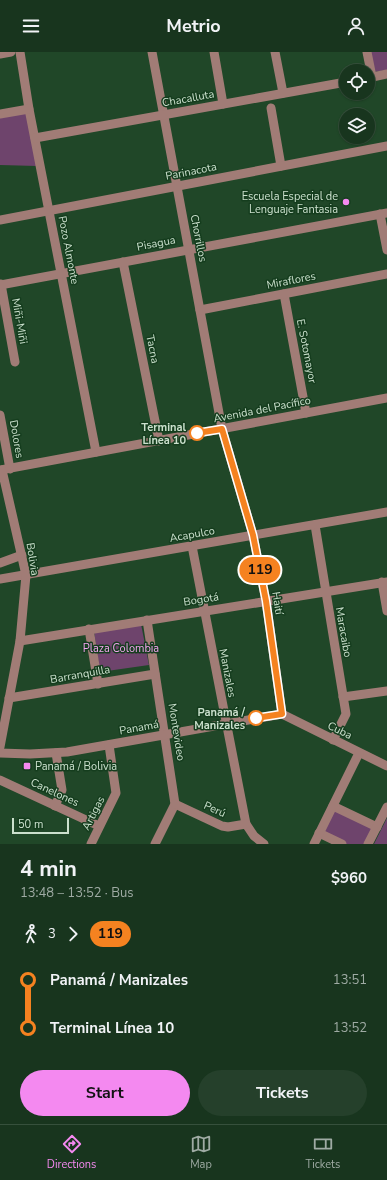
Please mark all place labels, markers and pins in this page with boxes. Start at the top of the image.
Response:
place label: Escuela Especial de Lenguaje Fantasia [242,189,338,217]
marker: Escuela Especial de Lenguaje Fantasia [341,197,351,207]
place label: Terminal Línea 10 [141,420,186,448]
marker: Terminal Línea 10 [189,425,205,441]
place label: Panamá / Manizales [194,705,246,733]
marker: Panamá / Manizales [248,710,264,726]
place label: Panamá / Bolivia [35,759,117,774]
marker: Panamá / Bolivia [22,761,32,771]

